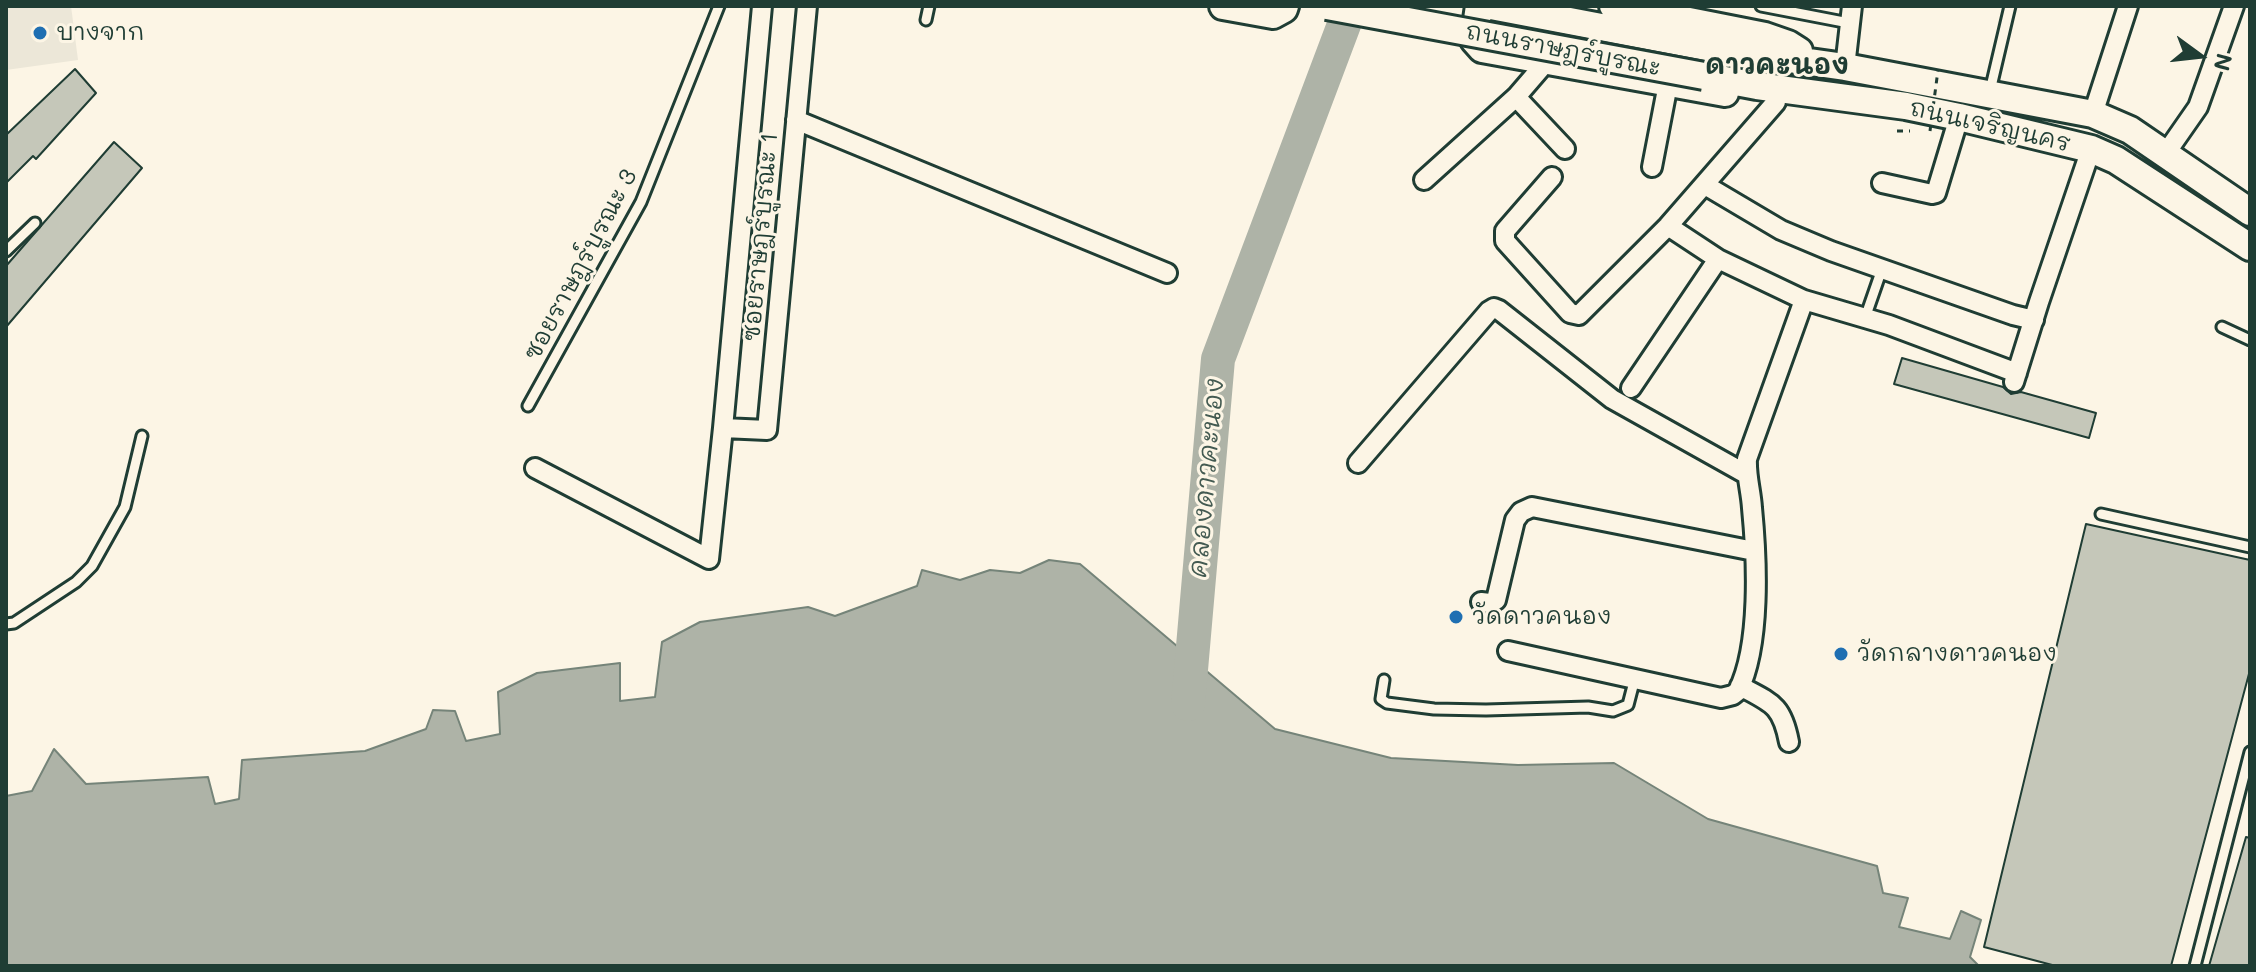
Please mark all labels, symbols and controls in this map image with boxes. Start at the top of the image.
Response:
north arrow [2160,16,2240,96]
street label: ถนนราษฎร์บูรณะ [1463,17,1663,83]
place label: บางจาก [56,19,145,47]
marker: บางจาก [31,24,49,42]
district label: ดาวคะนอง [1705,48,1849,82]
text: N [2207,51,2240,74]
street label: ถนนเจริญนคร [1907,93,2073,159]
street label: ซอยราษฎร์บูรณะ 1 [738,131,784,343]
street label: ซอยราษฎร์บูรณะ 3 [518,164,644,366]
water label: คลองดาวคะนอง [1183,377,1231,579]
place label: วัดดาวคนอง [1472,603,1611,631]
marker: วัดดาวคนอง [1447,608,1465,626]
place label: วัดกลางดาวคนอง [1857,640,2057,668]
marker: วัดกลางดาวคนอง [1832,645,1850,663]

